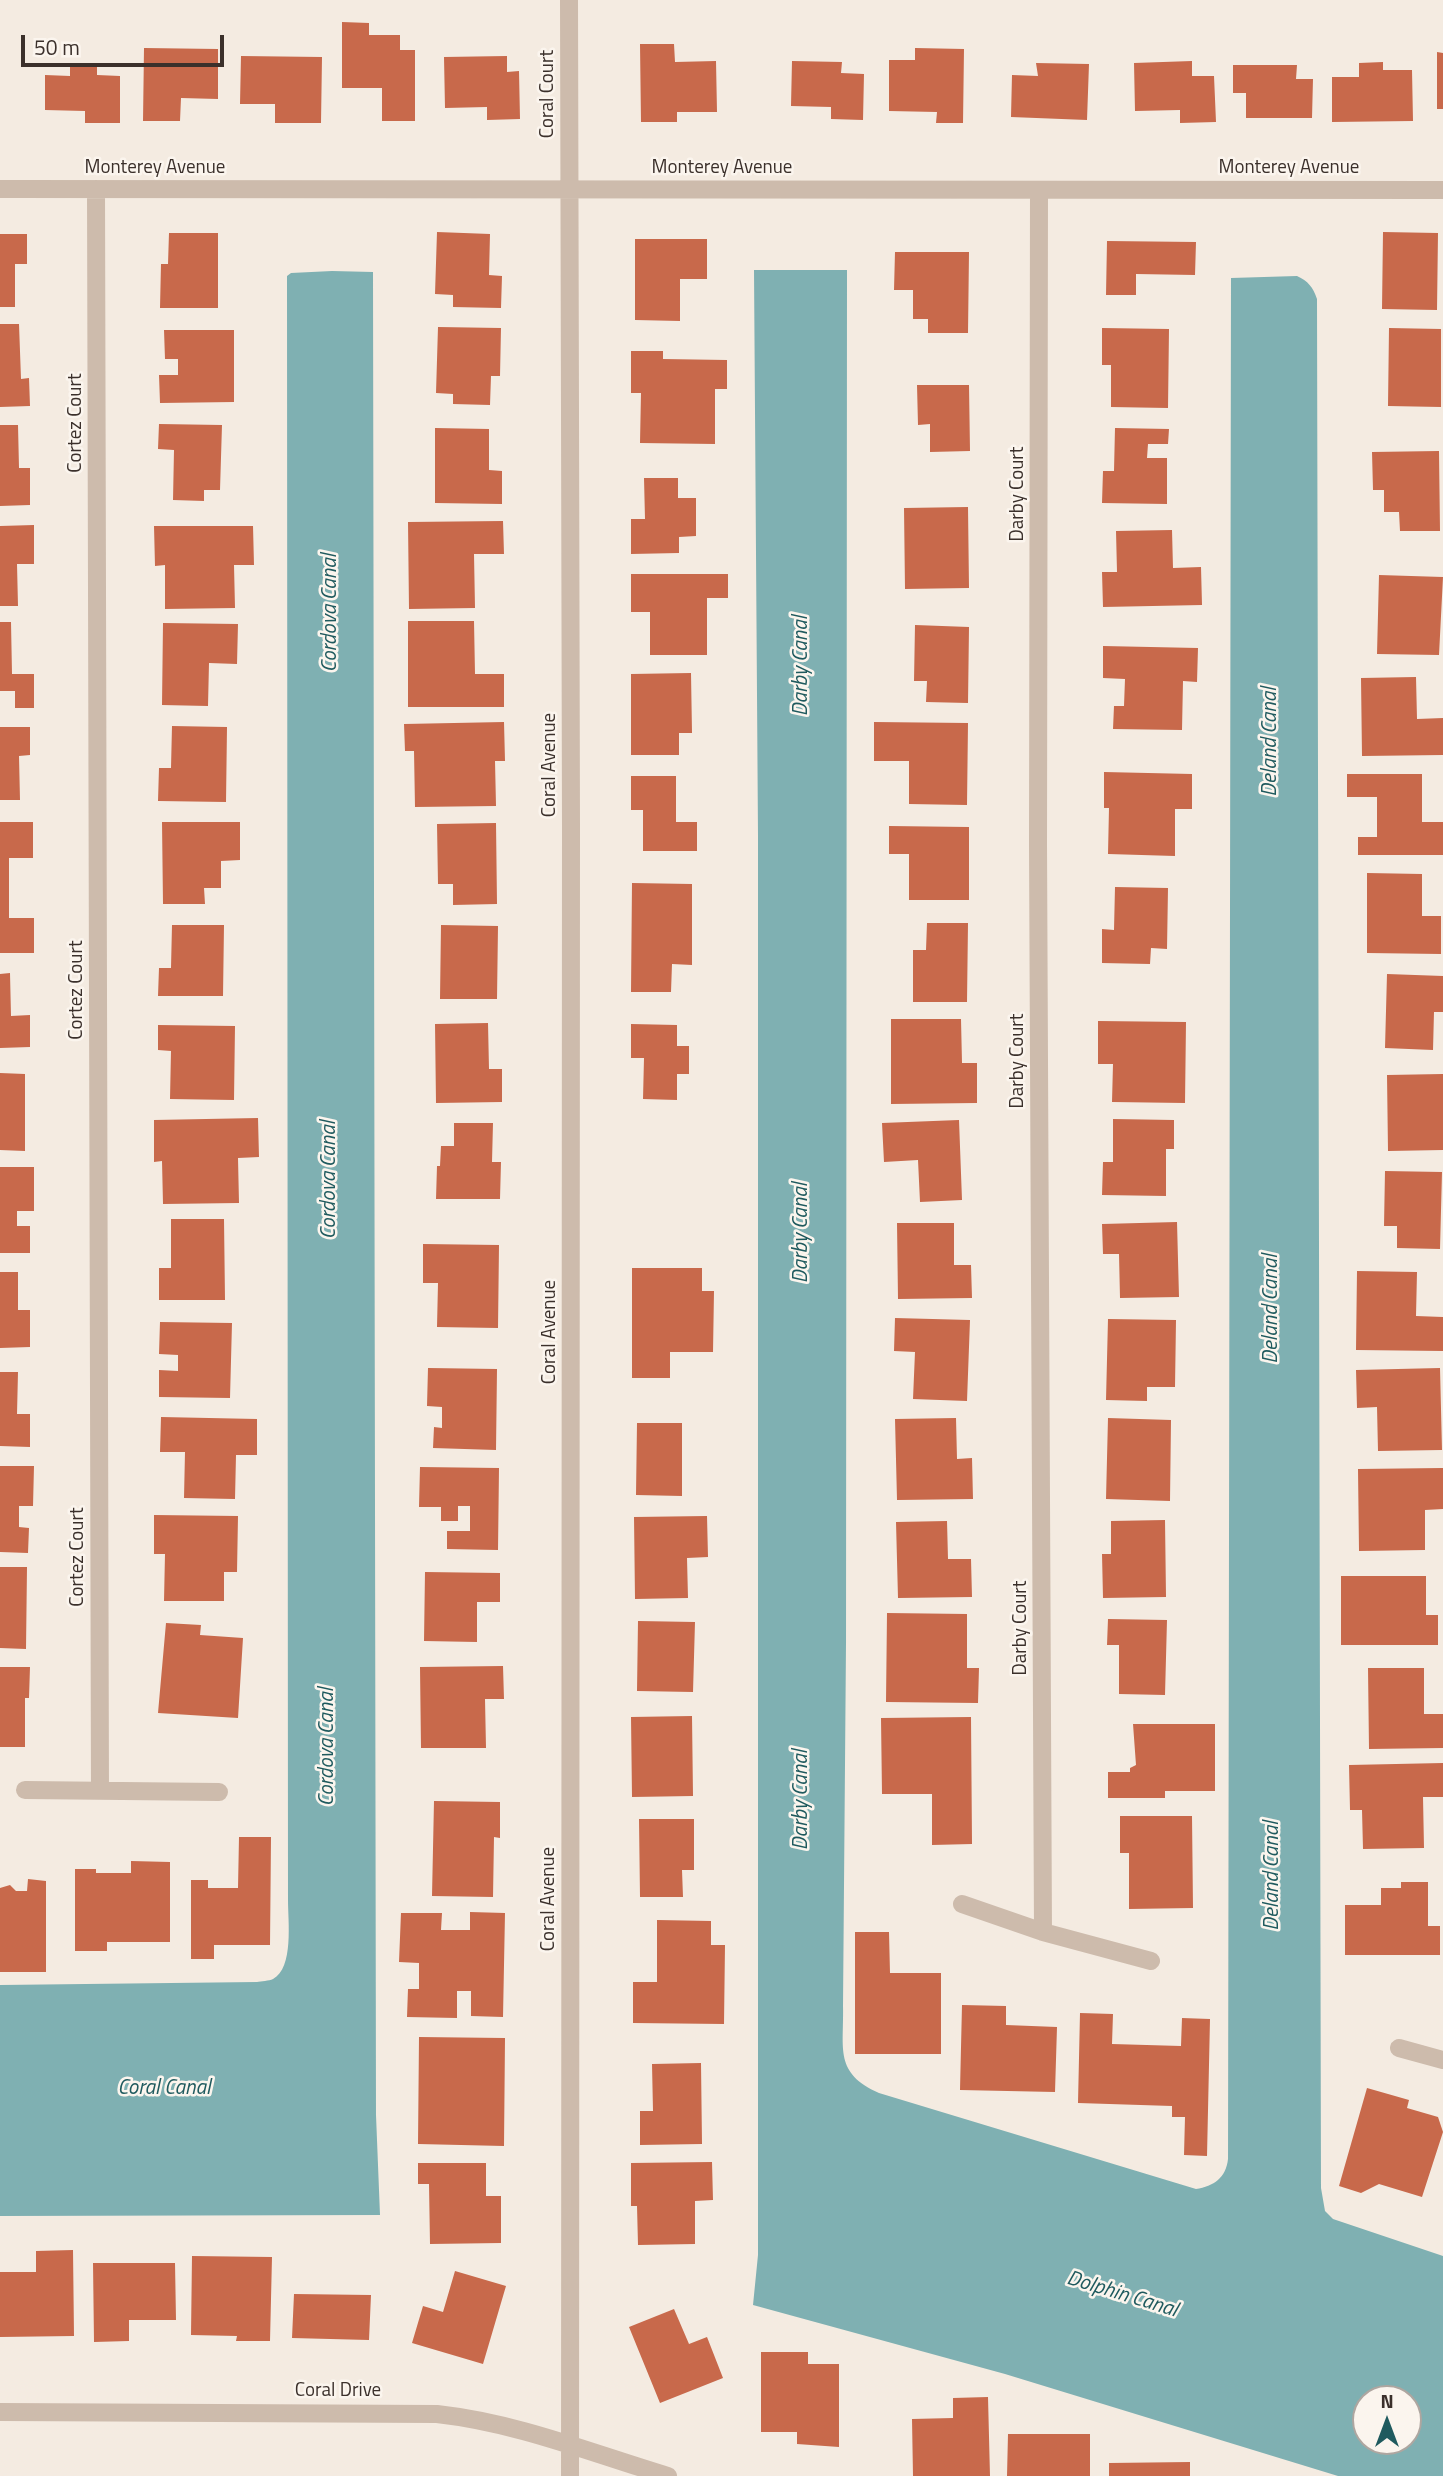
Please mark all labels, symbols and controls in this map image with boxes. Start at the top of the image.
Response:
scale bar [24,21,228,65]
text: 50 m [34,31,80,63]
street label: Coral Court [537,50,559,138]
street label: Monterey Avenue [85,157,225,179]
street label: Monterey Avenue [652,157,792,179]
street label: Monterey Avenue [1219,157,1359,179]
street label: Cortez Court [65,373,87,473]
street label: Darby Court [1007,446,1029,542]
water label: Cordova Canal [318,554,344,672]
water label: Darby Canal [789,616,815,716]
water label: Deland Canal [1258,687,1284,797]
street label: Coral Avenue [539,713,561,817]
street label: Cortez Court [66,940,88,1040]
street label: Darby Court [1007,1013,1029,1109]
water label: Cordova Canal [317,1121,343,1239]
water label: Darby Canal [789,1183,815,1283]
water label: Deland Canal [1259,1254,1285,1364]
street label: Coral Avenue [539,1280,561,1384]
street label: Cortez Court [67,1507,89,1607]
street label: Darby Court [1010,1580,1032,1676]
water label: Cordova Canal [315,1688,341,1806]
water label: Darby Canal [789,1750,815,1850]
water label: Deland Canal [1260,1821,1286,1931]
street label: Coral Avenue [538,1847,560,1951]
water label: Coral Canal [117,2076,211,2102]
water label: Dolphin Canal [1064,2266,1180,2324]
street label: Coral Drive [295,2380,381,2402]
north arrow [1352,2385,1422,2455]
text: N [1380,2386,1394,2415]

